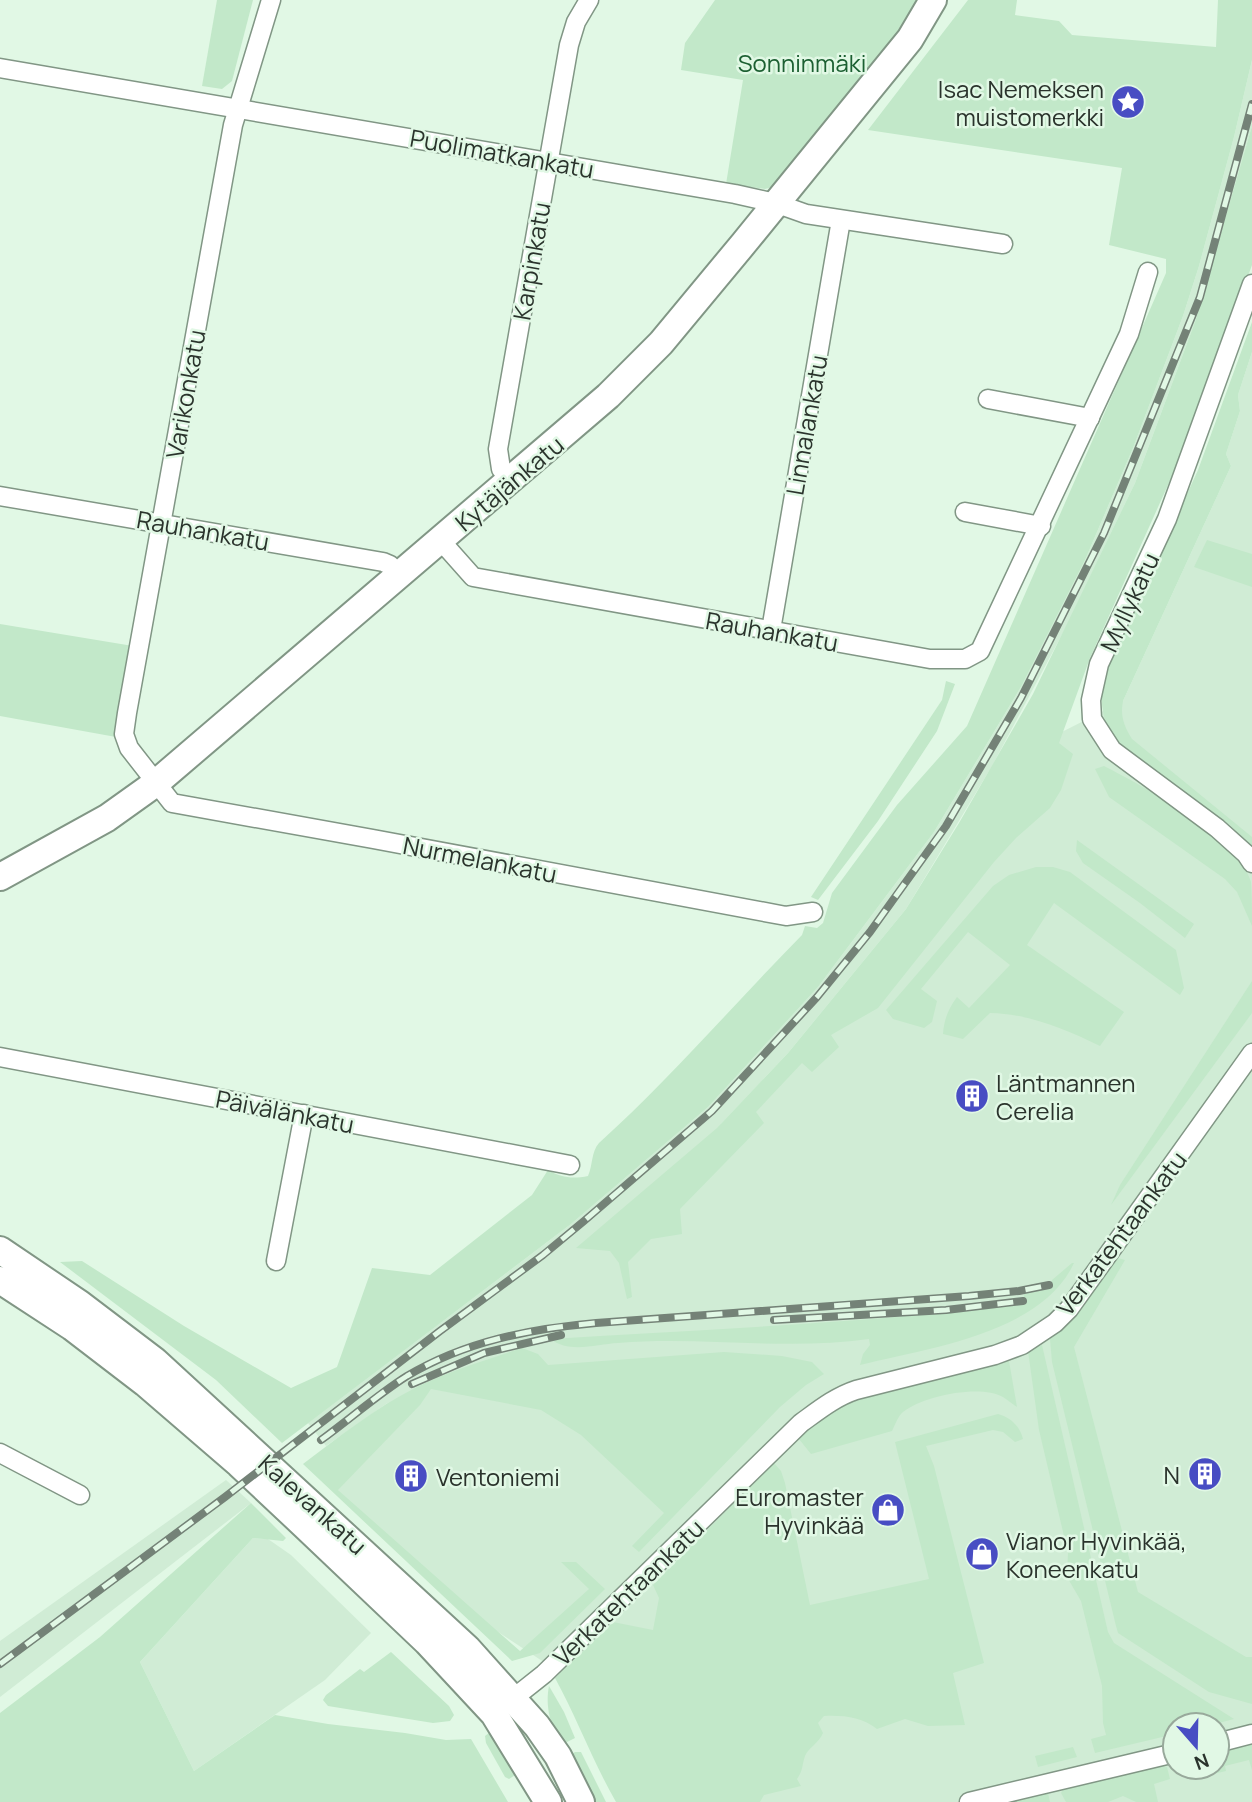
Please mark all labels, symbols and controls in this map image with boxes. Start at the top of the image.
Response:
park label: Sonninmäki [738,46,866,79]
place label: Isac Nemeksen muistomerkki [938,72,1104,133]
place icon: Isac Nemeksen muistomerkki [1109,83,1147,121]
street label: Puolimatkankatu [408,121,596,185]
street label: Karpinkatu [504,199,558,323]
street label: Varikonkatu [157,327,213,461]
street label: Linnalankatu [777,352,835,498]
street label: Kytäjänkatu [448,428,570,538]
street label: Rauhankatu [134,502,272,558]
street label: Myllykatu [1092,547,1166,657]
street label: Rauhankatu [703,603,841,659]
street label: Nurmelankatu [400,828,560,890]
place label: Läntmannen Cerelia [996,1066,1136,1127]
building icon: Läntmannen Cerelia [953,1077,991,1115]
street label: Päivälänkatu [213,1081,357,1141]
street label: Verkatehtaankatu [1048,1144,1194,1322]
street label: Kalevankatu [252,1447,374,1561]
building icon: N [1186,1455,1224,1493]
building icon: Ventoniemi [392,1457,430,1495]
place label: N [1164,1458,1180,1491]
place label: Ventoniemi [436,1460,560,1493]
place label: Euromaster Hyvinkää [735,1480,864,1541]
shop icon: Euromaster Hyvinkää [869,1491,907,1529]
street label: Verkatehtaankatu [545,1511,711,1673]
place label: Vianor Hyvinkää, Koneenkatu [1006,1524,1187,1585]
shop icon: Vianor Hyvinkää, Koneenkatu [963,1535,1001,1573]
north arrow [1161,1711,1231,1781]
text: N [1191,1747,1213,1777]

